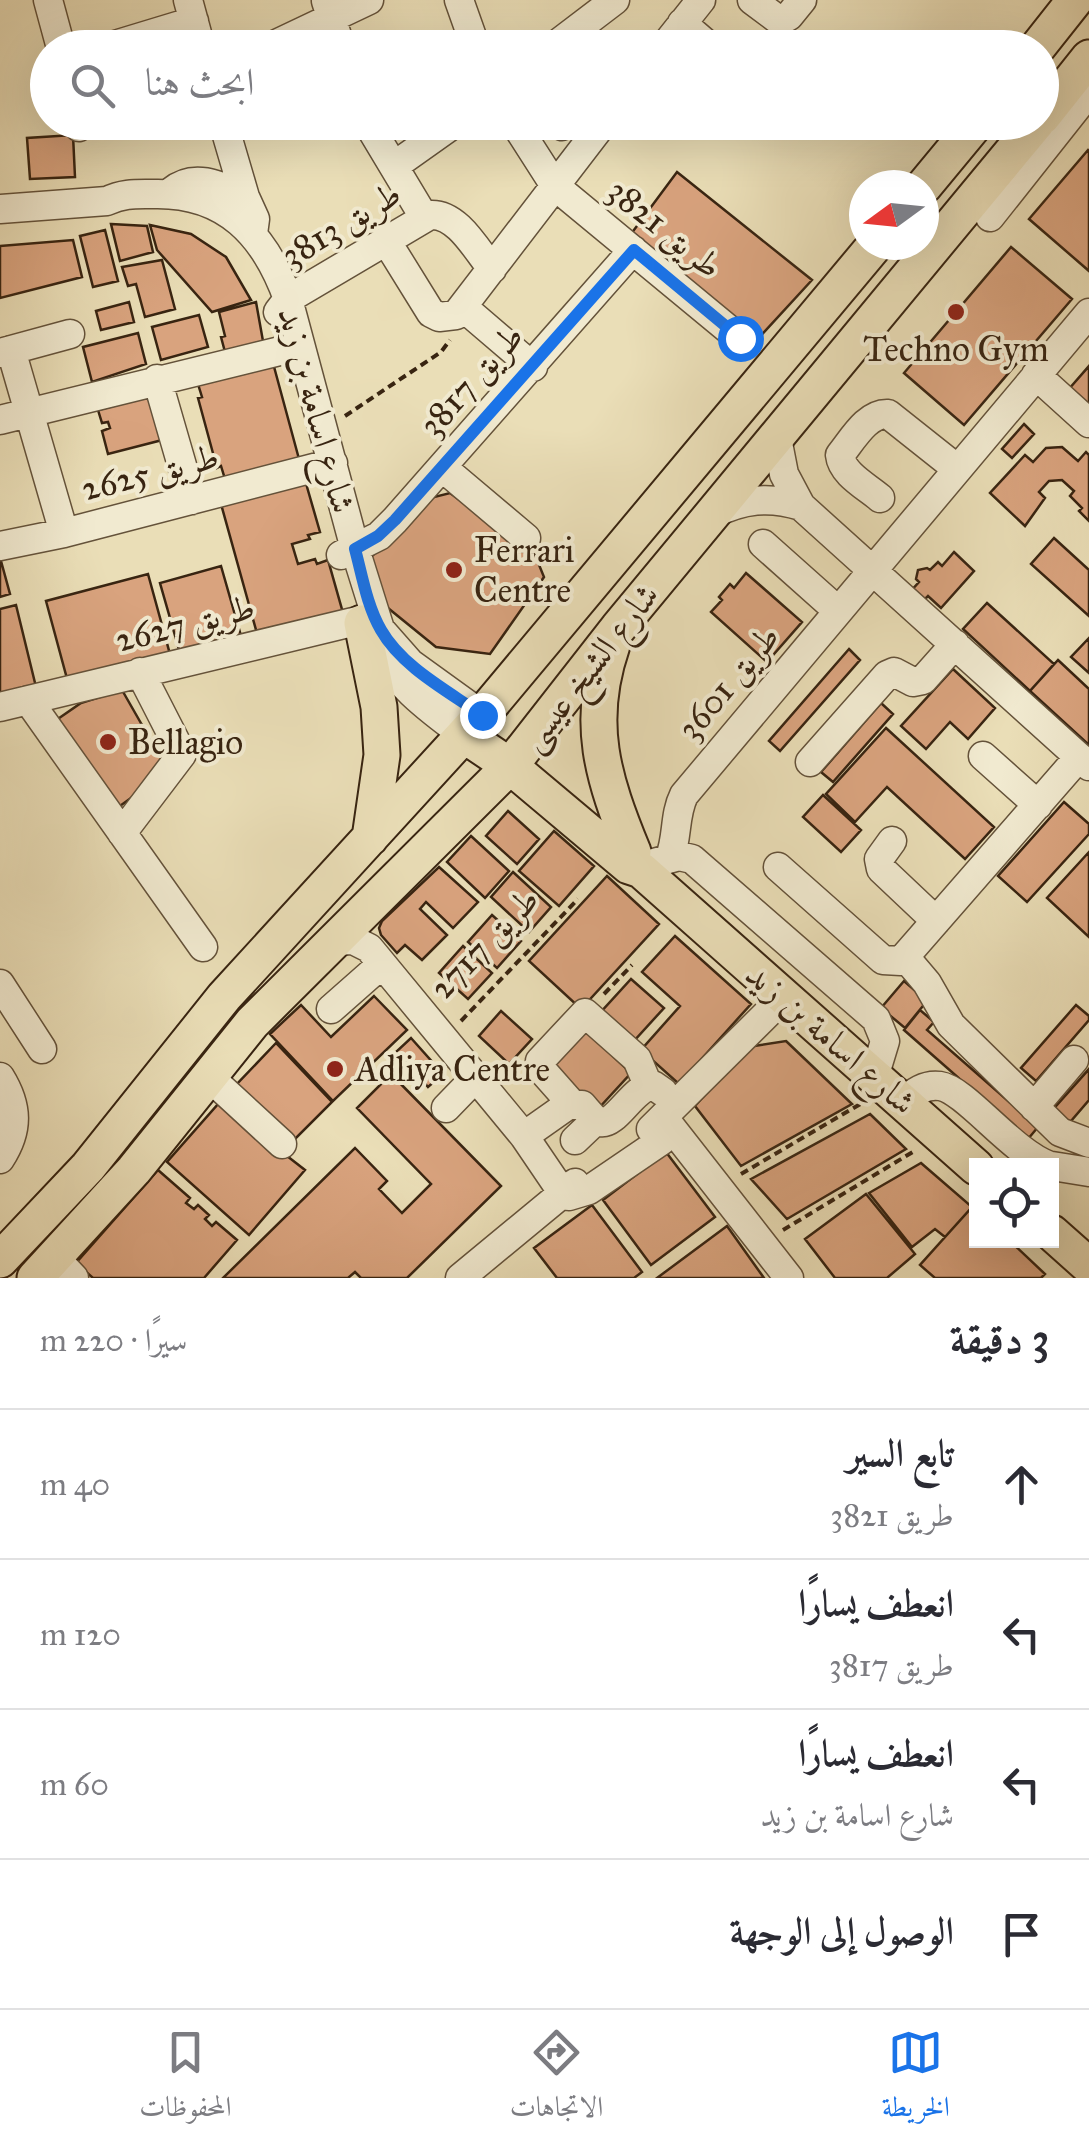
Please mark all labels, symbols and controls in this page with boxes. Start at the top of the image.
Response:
search box [30,30,1059,140]
icon: search [65,58,120,113]
text: ابحث هنا [145,59,255,105]
street label: طريق 3821 [599,169,731,288]
north arrow [849,170,939,260]
street label: طريق 3813 [274,172,409,277]
marker: Techno Gym [945,301,967,323]
street label: شارع اسامة بن زيد [262,302,365,520]
street label: طريق 3817 [410,315,533,446]
route start [718,316,764,362]
place label: Techno Gym [863,328,1049,371]
street label: طريق 2625 [77,435,223,510]
place label: Ferrari Centre [474,529,575,612]
marker: Ferrari Centre [443,559,465,581]
street label: شارع الشيخ عيسى [510,575,675,765]
street label: طريق 2627 [111,585,259,661]
street label: طريق 3601 [668,616,789,749]
route end [460,693,506,739]
place label: Bellagio [128,721,243,764]
marker: Bellagio [97,731,119,753]
street label: طريق 2717 [421,878,548,1008]
street label: شارع اسامة بن زيد [732,953,925,1129]
place label: Adliya Centre [353,1048,550,1091]
marker: Adliya Centre [324,1058,346,1080]
map controls [969,1158,1059,1248]
button: locate [969,1158,1059,1248]
text: 3 دقيقة [950,1313,1049,1365]
text: سيرًا · 220 m [40,1321,187,1360]
text: تابع السير [847,1430,954,1476]
icon: ahead [994,1457,1049,1512]
text: 40 m [40,1465,110,1504]
text: طريق 3821 [830,1496,954,1535]
text: انعطف يسارًا [798,1580,954,1626]
icon: left [994,1607,1049,1662]
text: 120 m [40,1615,121,1654]
text: طريق 3817 [829,1646,954,1685]
text: انعطف يسارًا [798,1730,954,1776]
icon: left [994,1757,1049,1812]
text: 60 m [40,1765,109,1804]
text: شارع اسامة بن زيد [761,1796,954,1835]
icon: arrive [994,1907,1049,1962]
text: الوصول إلى الوجهة [729,1908,954,1954]
tab: المحفوظات [139,2025,231,2134]
tab: الاتجاهات [510,2025,603,2134]
tab: الخريطة [882,2025,950,2134]

